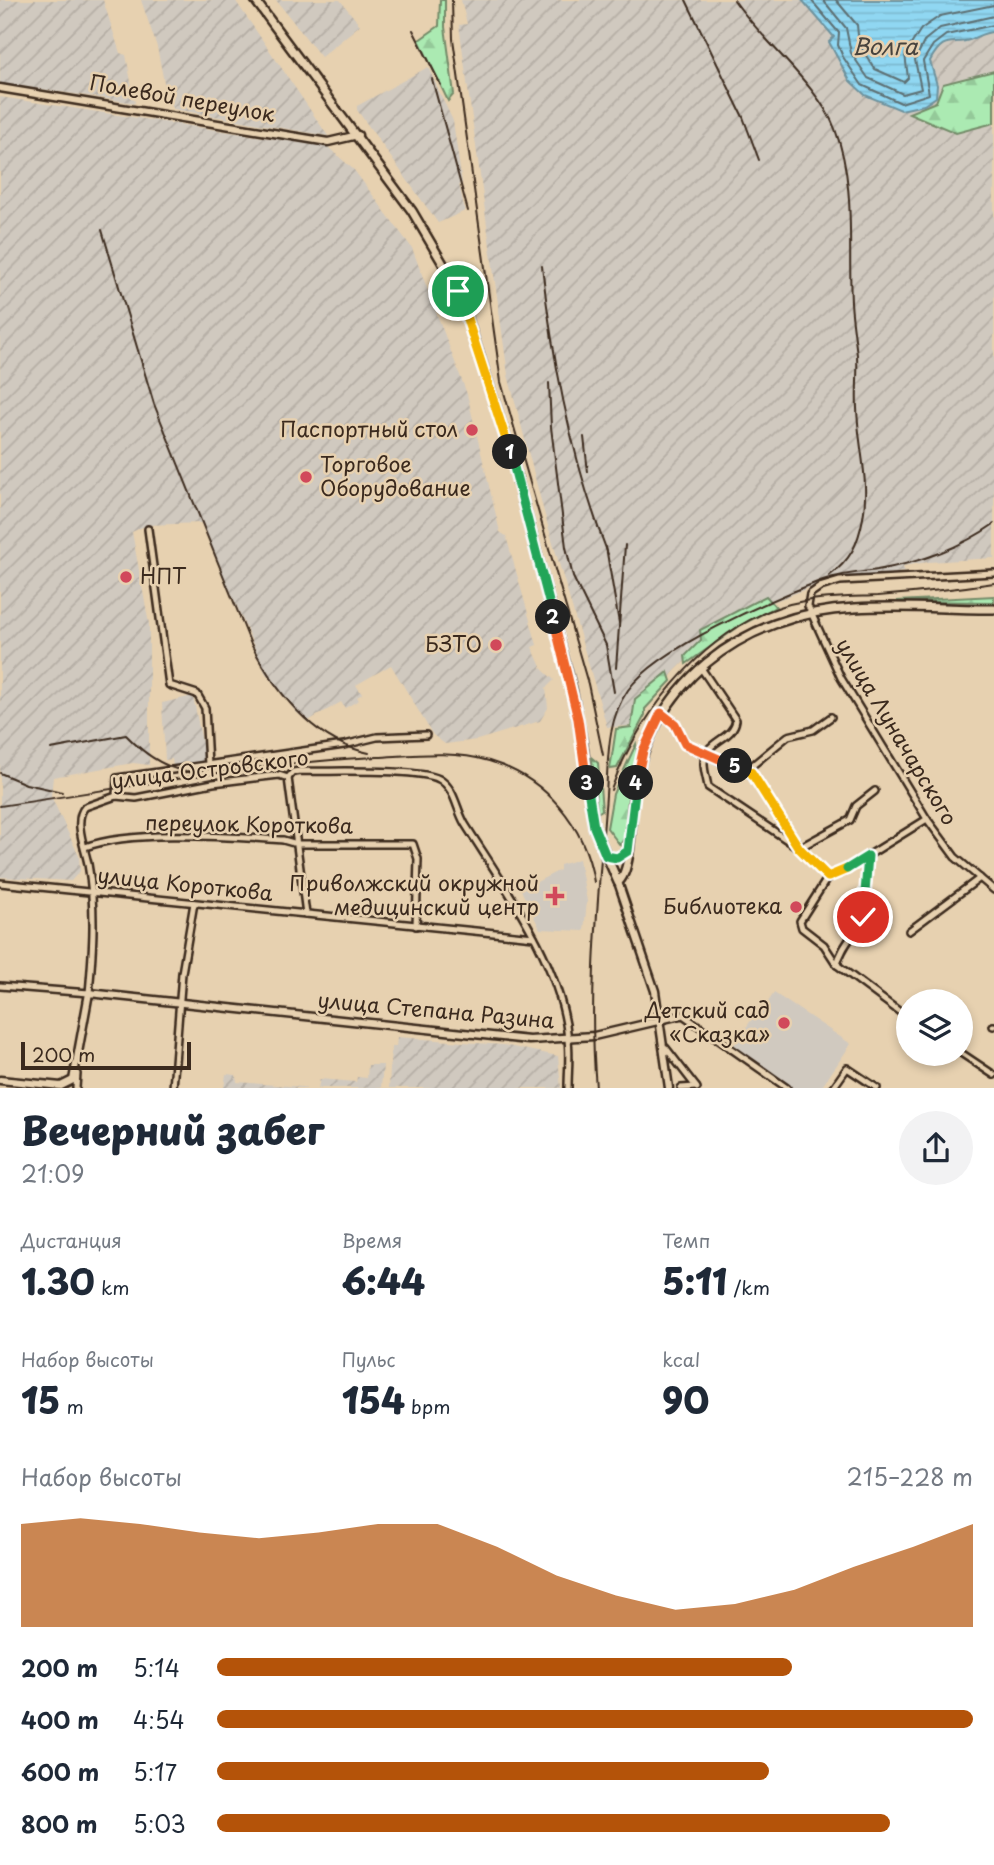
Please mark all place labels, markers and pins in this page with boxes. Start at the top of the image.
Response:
pin [428,261,488,321]
place label: Паспортный стол [280,412,458,444]
marker: Паспортный стол [464,422,480,438]
pin: 1 [492,434,528,470]
place label: Торговое Оборудование [320,447,471,503]
marker: Торговое Оборудование [298,469,314,485]
place label: НПТ [140,559,187,591]
marker: НПТ [118,569,134,585]
pin: 2 [536,600,570,634]
place label: БЗТО [425,627,482,659]
marker: БЗТО [488,637,504,653]
pin: 5 [718,748,752,784]
pin: 3 [570,766,604,800]
pin: 4 [618,766,654,800]
place label: Приволжский окружной медицинский центр [289,866,539,922]
marker: Приволжский окружной медицинский центр [545,886,565,906]
pin [833,887,893,947]
place label: Библиотека [663,889,782,921]
marker: Библиотека [788,899,804,915]
place label: Детский сад «Сказка» [644,993,770,1049]
marker: Детский сад «Сказка» [776,1015,792,1031]

